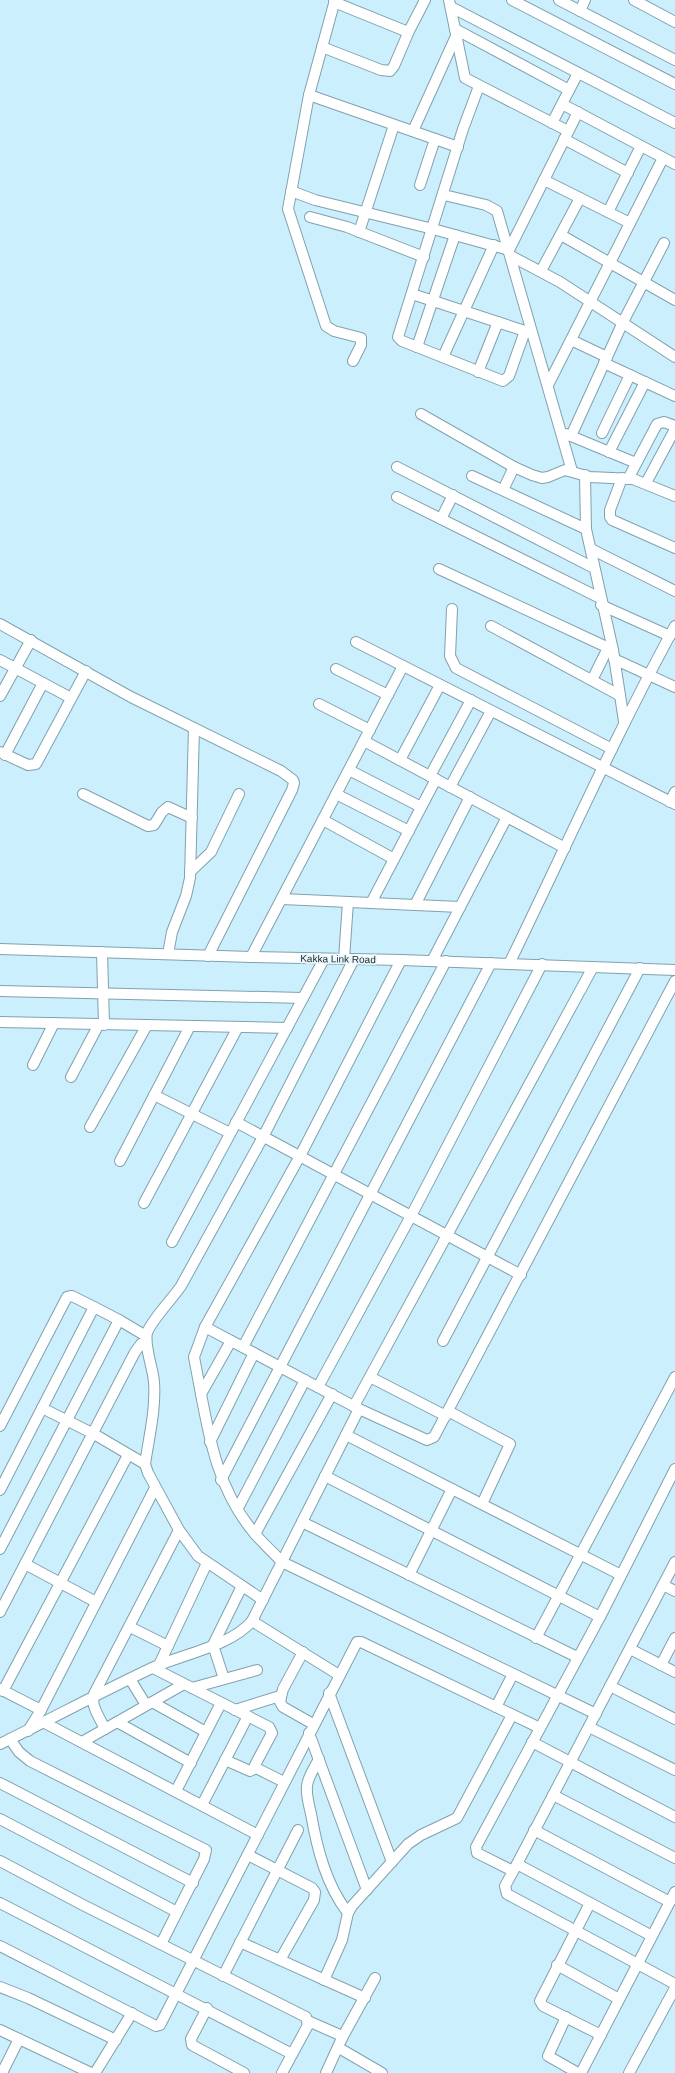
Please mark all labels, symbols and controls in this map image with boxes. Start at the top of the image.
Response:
street label: Kakka Link Road [300,953,376,965]

